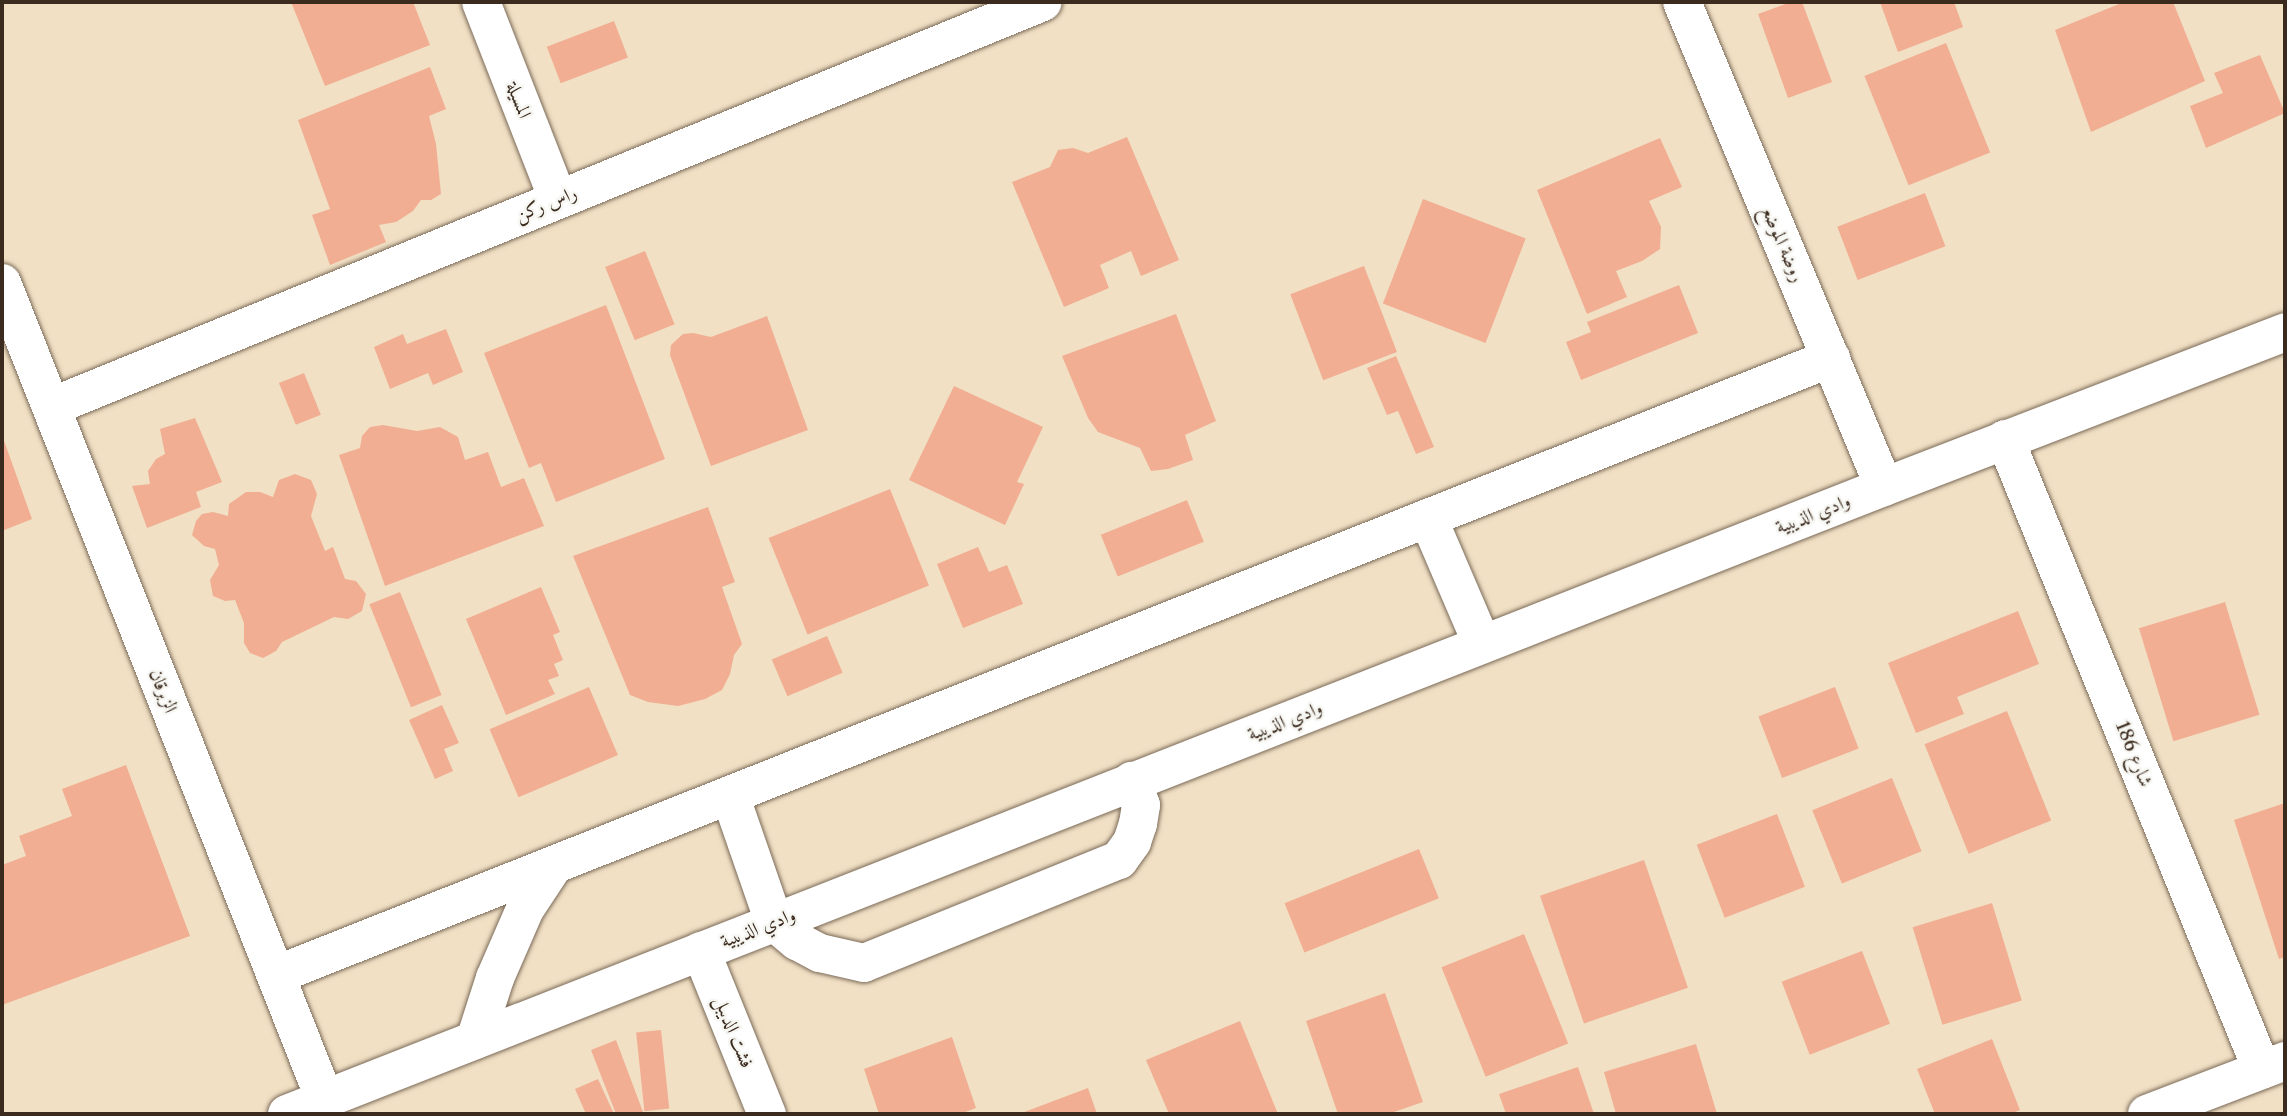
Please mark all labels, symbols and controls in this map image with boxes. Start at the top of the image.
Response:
street label: المسيلة [502,78,536,122]
street label: راس ركن [512,181,580,227]
street label: روضة الموضع [1757,202,1809,286]
street label: وادي الذيبية [1772,489,1854,539]
street label: الزبرقان [144,666,182,716]
street label: وادي الذيبية [1244,696,1326,746]
street label: شارع 186 [2111,718,2157,790]
street label: وادي الذيبية [717,903,799,953]
street label: فشت الديبل [709,993,759,1071]

